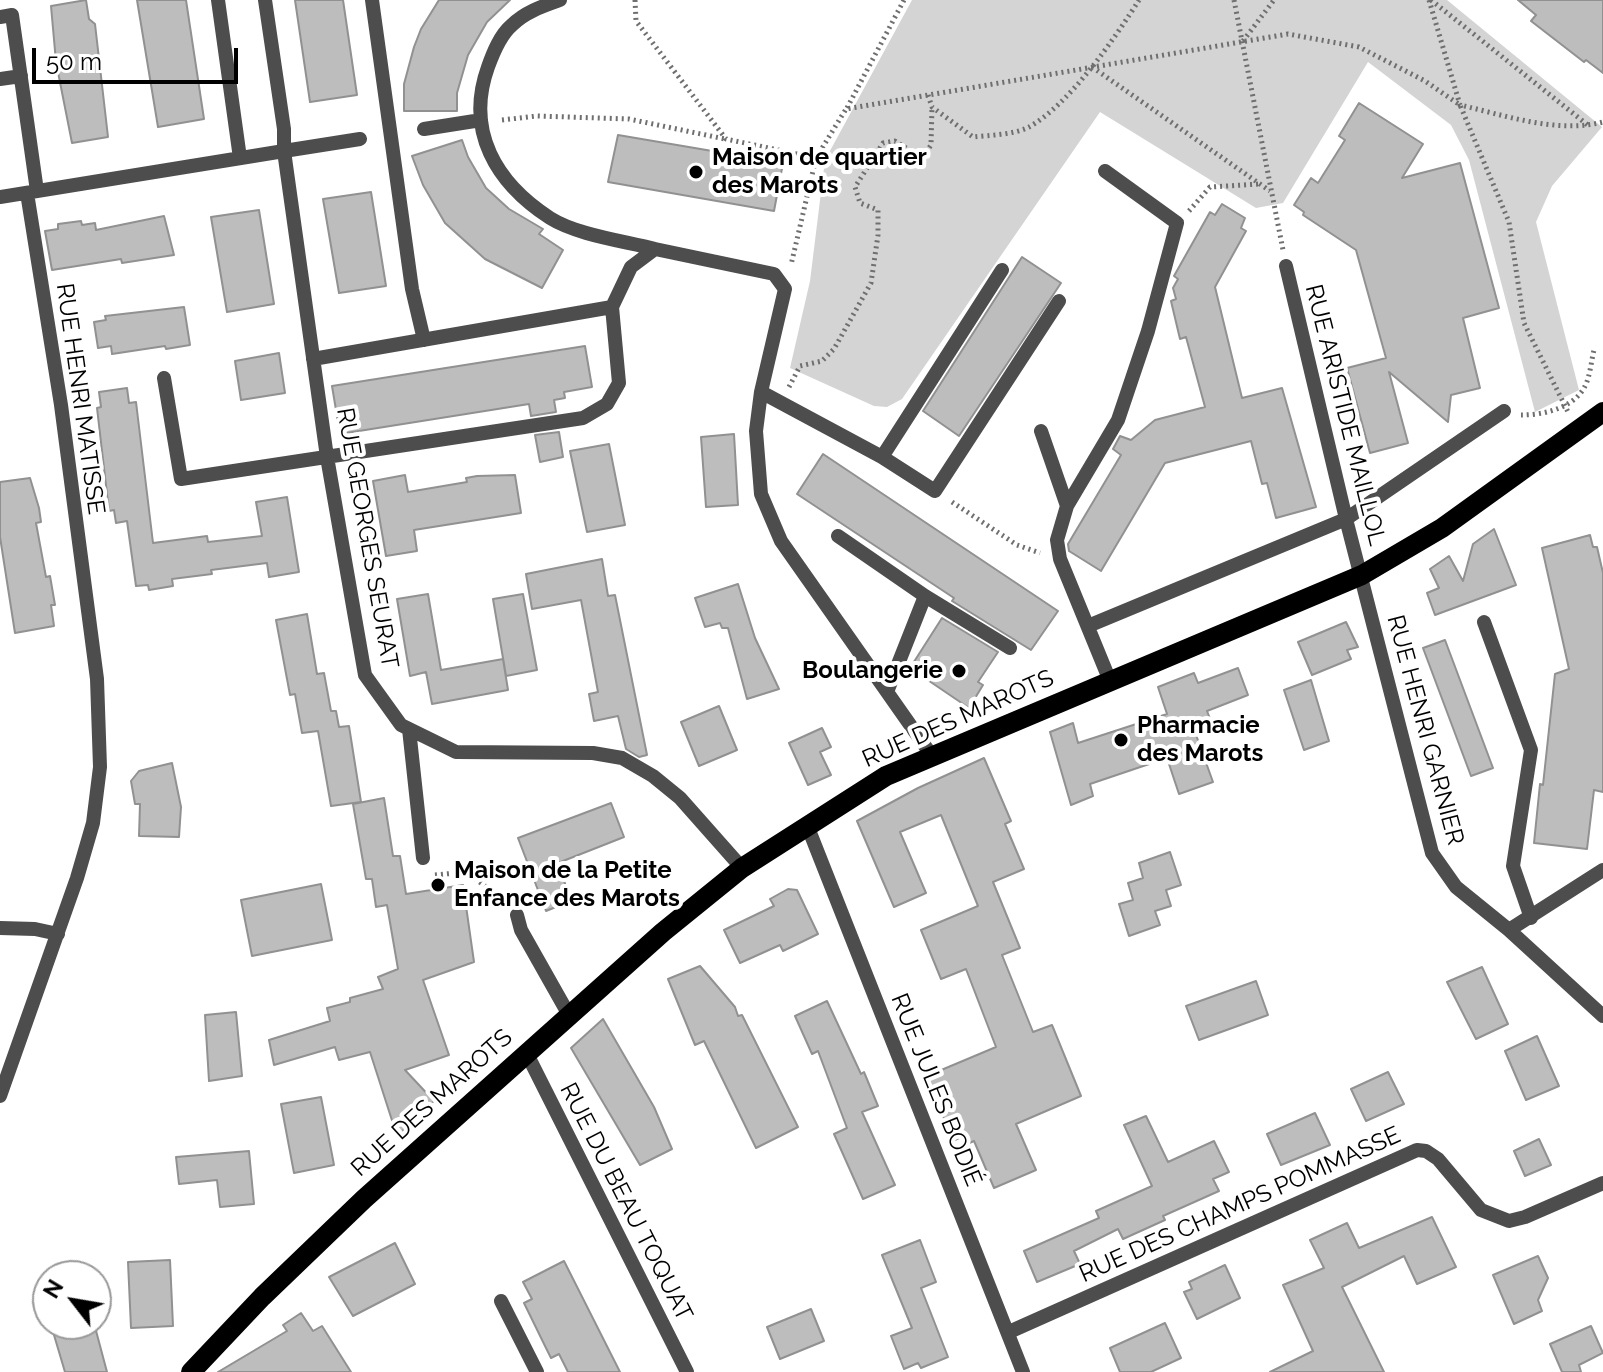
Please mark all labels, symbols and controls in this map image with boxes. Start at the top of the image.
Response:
scale bar [36,32,242,82]
text: 50 m [46,47,102,76]
place label: Maison de quartier des Marots [712,144,927,200]
marker: Maison de quartier des Marots [687,163,705,181]
street label: RUE HENRI MATISSE [50,282,110,516]
street label: RUE ARISTIDE MAILLOL [1299,282,1391,548]
street label: RUE GEORGES SEURAT [330,405,404,671]
street label: RUE HENRI GARNIER [1380,612,1470,848]
place label: Boulangerie [802,657,943,685]
marker: Boulangerie [950,662,968,680]
street label: RUE DES MAROTS [858,664,1058,774]
place label: Pharmacie des Marots [1137,712,1263,768]
marker: Pharmacie des Marots [1112,731,1130,749]
place label: Maison de la Petite Enfance des Marots [454,857,680,913]
marker: Maison de la Petite Enfance des Marots [429,876,447,894]
street label: RUE JULES BODIÉ [884,990,988,1190]
street label: RUE DES MAROTS [346,1023,518,1183]
street label: RUE DU BEAU TOQUAT [553,1078,699,1326]
street label: RUE DES CHAMPS POMMASSE [1075,1121,1405,1289]
north arrow [32,1260,112,1340]
text: N [38,1275,69,1303]

